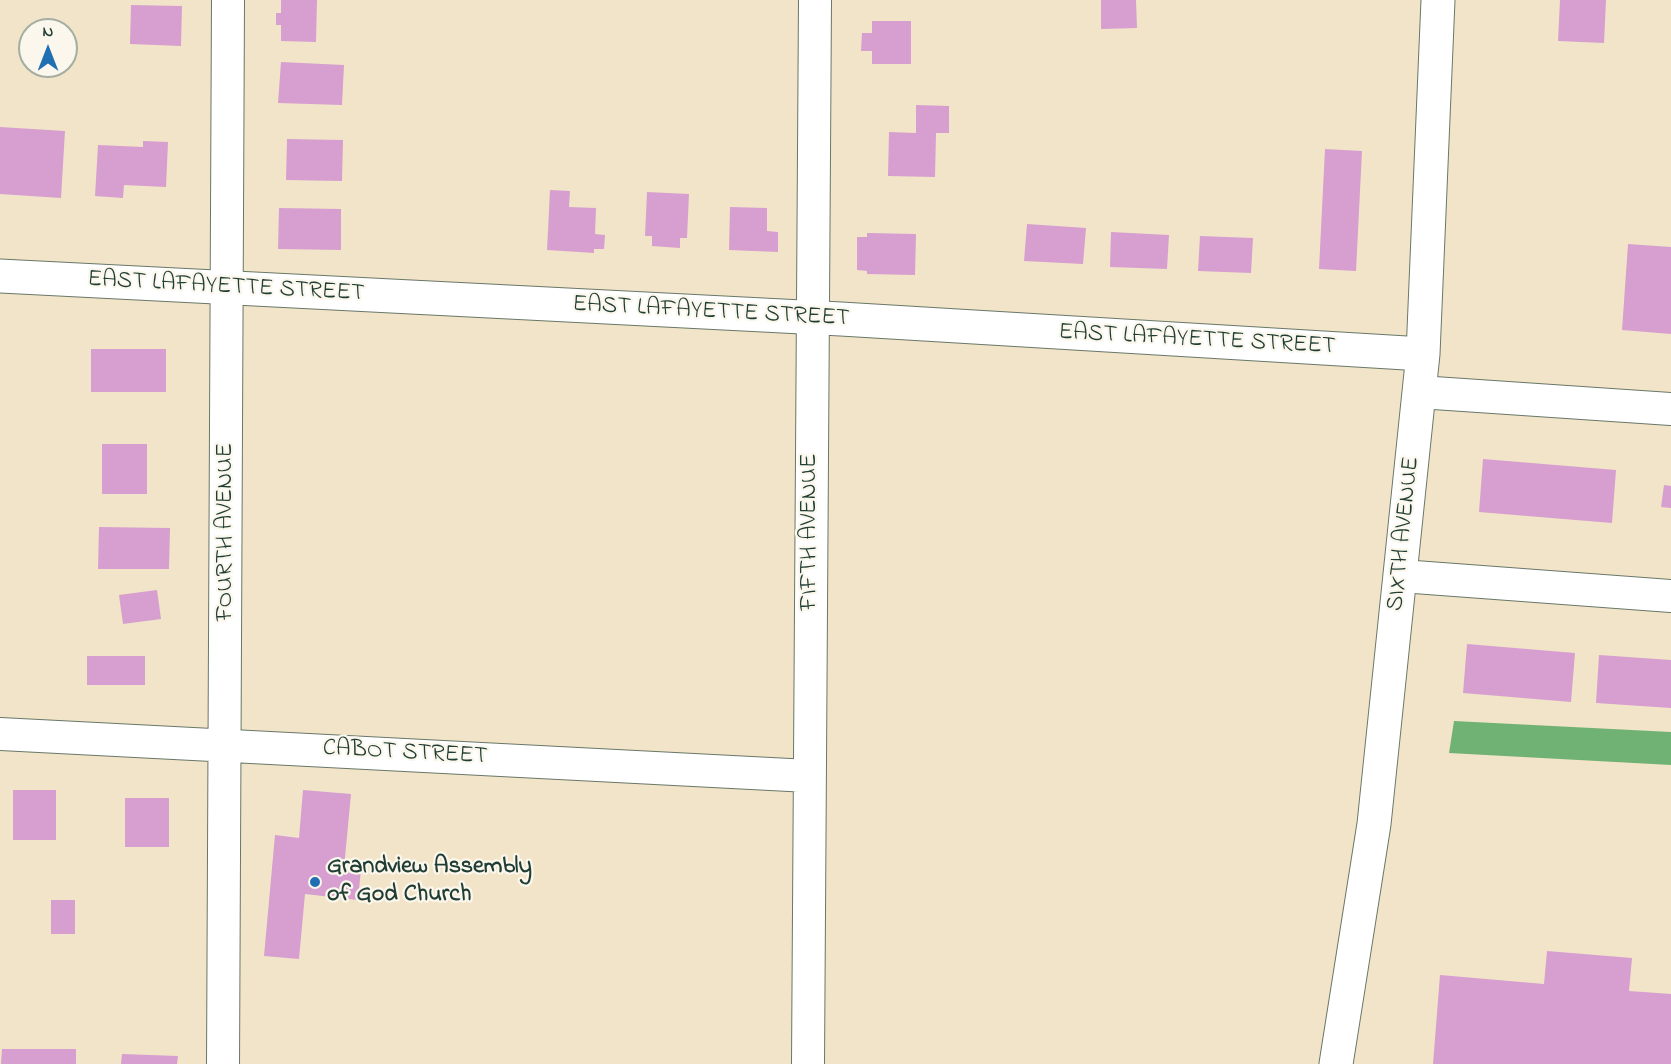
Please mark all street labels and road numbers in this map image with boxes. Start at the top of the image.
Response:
street label: EAST LAFAYETTE STREET [87,266,365,310]
street label: EAST LAFAYETTE STREET [572,291,850,335]
street label: EAST LAFAYETTE STREET [1058,319,1336,363]
street label: FOURTH AVENUE [213,443,241,621]
street label: FIFTH AVENUE [797,454,825,610]
street label: SIXTH AVENUE [1383,455,1427,613]
street label: CABOT STREET [322,735,488,773]

